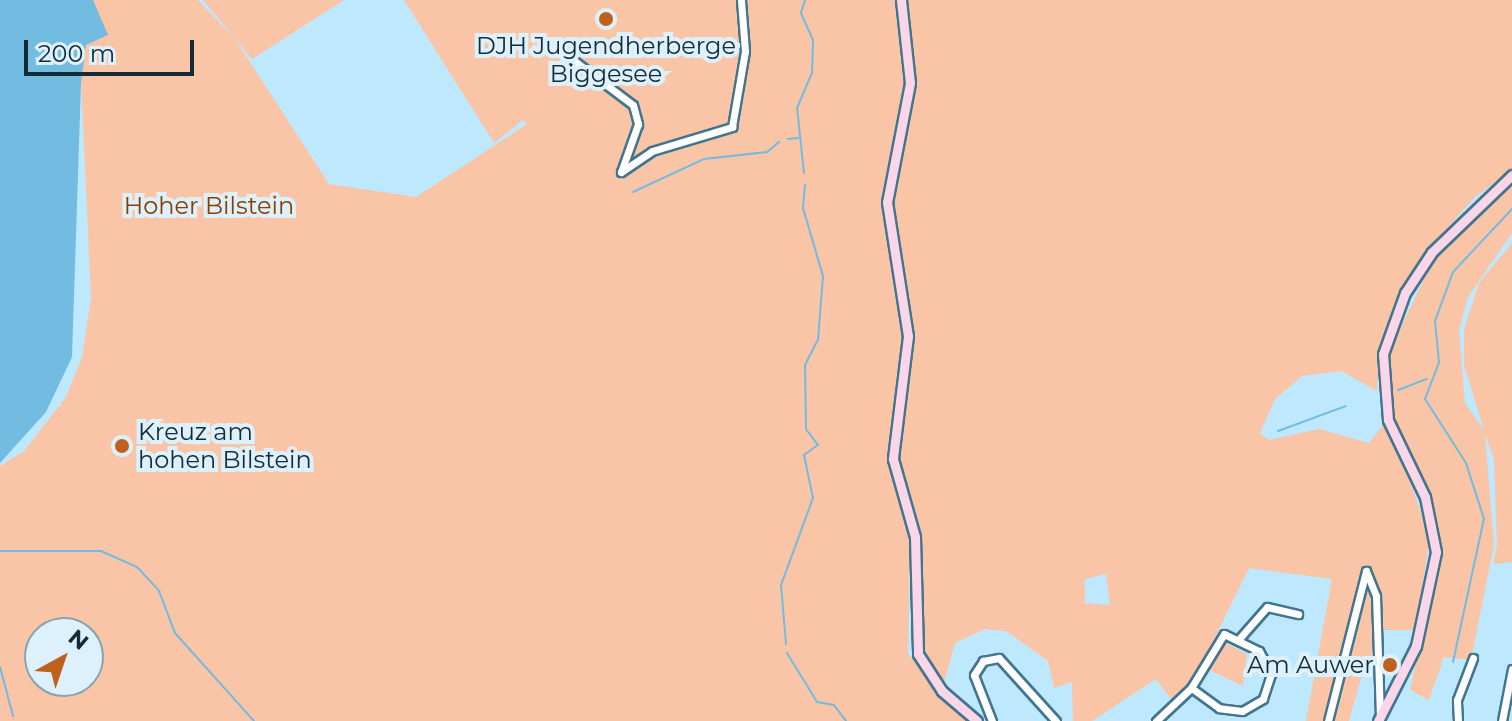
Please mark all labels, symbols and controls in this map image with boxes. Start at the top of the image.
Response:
marker: DJH Jugendherberge Biggesee [597,10,615,28]
scale bar [28,24,198,74]
place label: DJH Jugendherberge Biggesee [476,32,736,88]
text: 200 m [38,39,115,68]
park label: Hoher Bilstein [124,192,294,220]
place label: Kreuz am hohen Bilstein [138,418,312,474]
marker: Kreuz am hohen Bilstein [113,437,131,455]
north arrow [24,617,104,697]
text: N [63,624,94,656]
place label: Am Auwer [1247,651,1374,679]
marker: Am Auwer [1381,656,1399,674]

